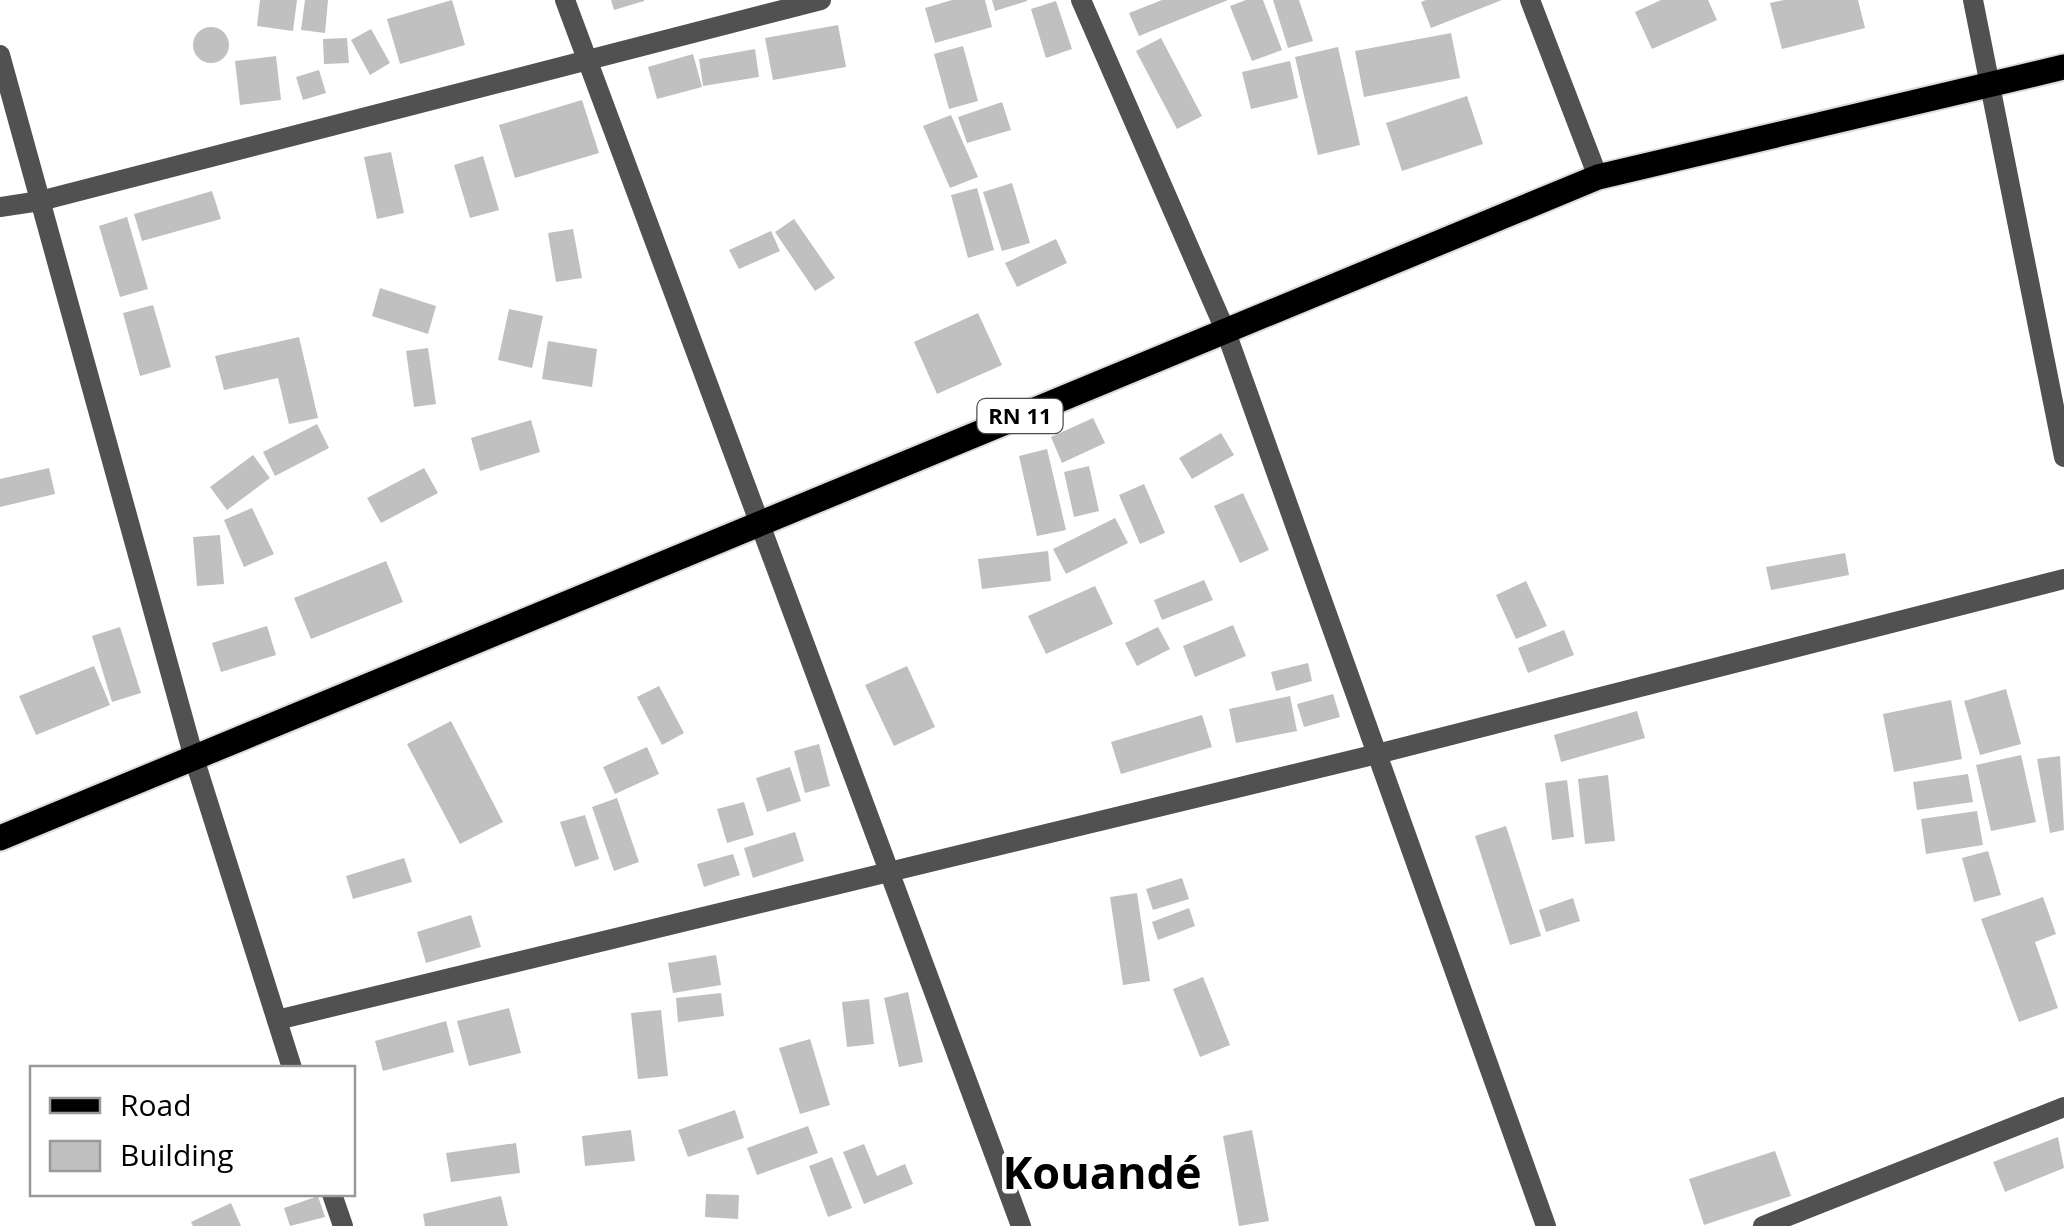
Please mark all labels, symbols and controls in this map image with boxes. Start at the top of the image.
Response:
road number: RN 11 [978,399,1062,433]
legend [30,1066,355,1196]
text: Road [120,1084,192,1125]
text: Building [120,1134,234,1175]
district label: Kouandé [1002,1141,1202,1202]

